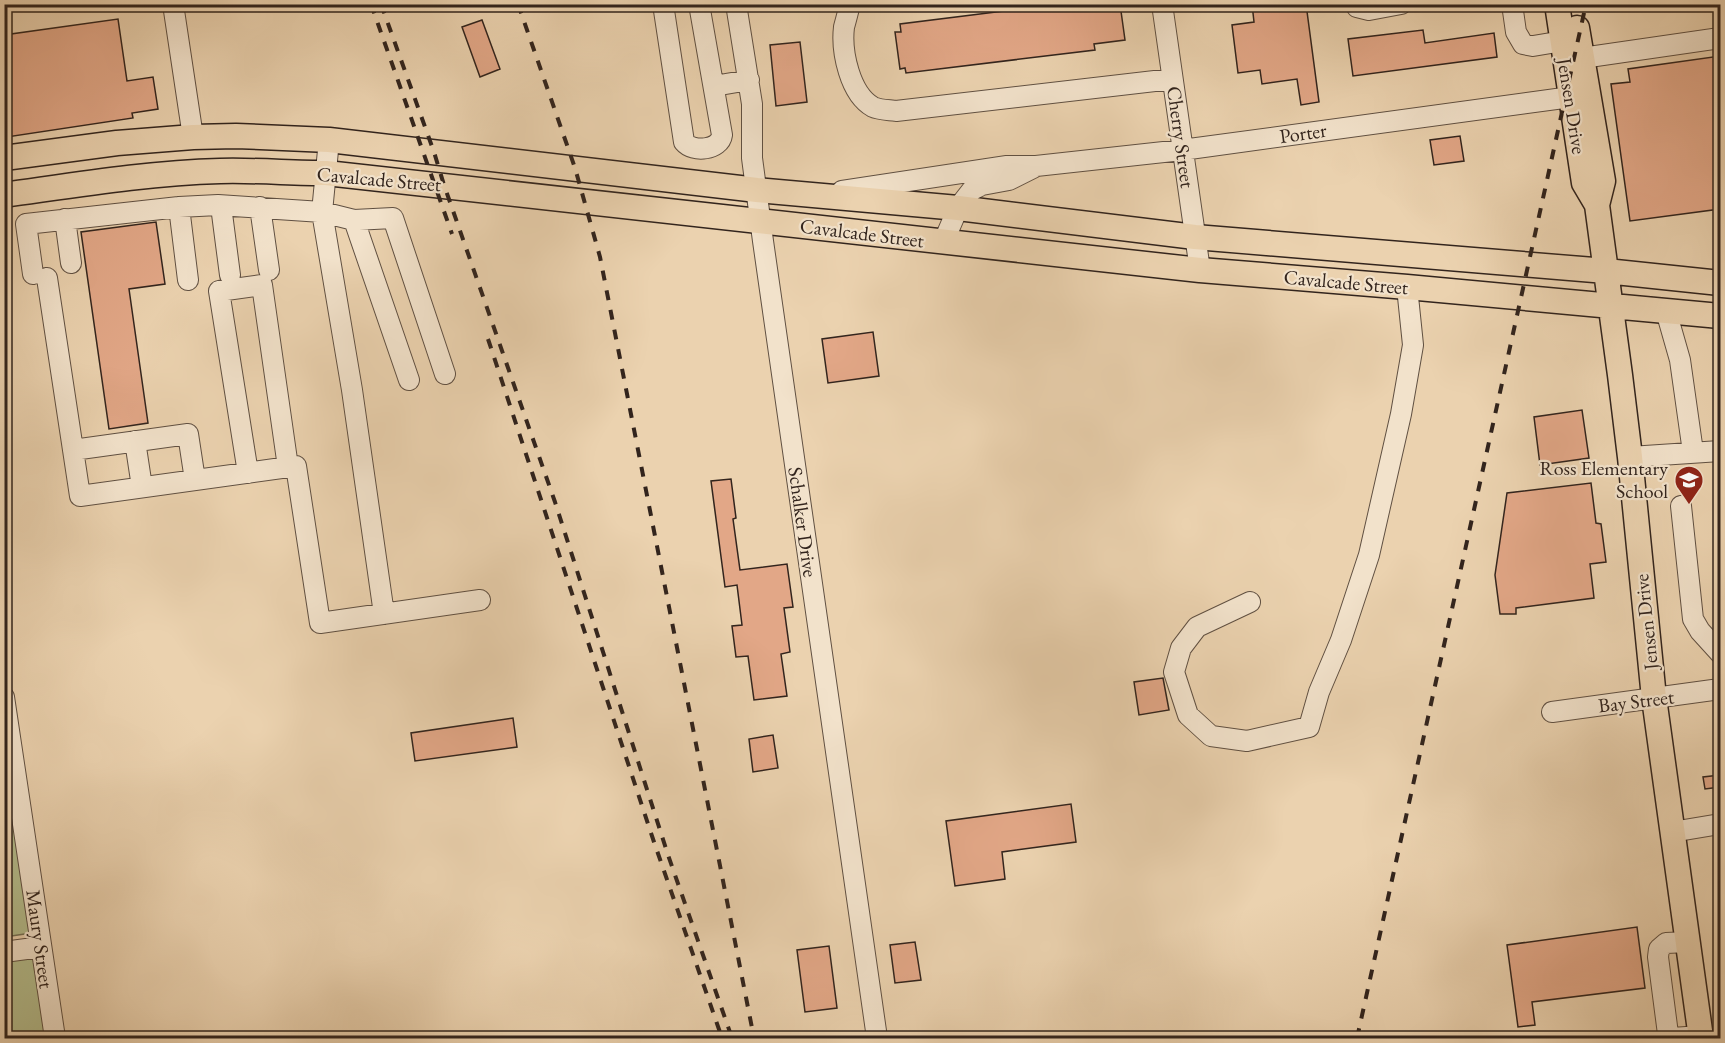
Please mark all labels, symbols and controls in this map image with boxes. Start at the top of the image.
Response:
street label: Jensen Drive [1551,54,1592,156]
street label: Cherry Street [1161,85,1201,190]
street label: Porter [1278,117,1329,149]
street label: Cavalcade Street [316,161,443,197]
street label: Cavalcade Street [799,212,926,254]
street label: Cavalcade Street [1283,264,1410,300]
place label: Ross Elementary School [1539,455,1668,504]
school or university icon: Ross Elementary School [1673,464,1705,506]
street label: Schalker Drive [782,465,824,579]
street label: Jensen Drive [1628,572,1664,673]
street label: Bay Street [1597,683,1676,719]
street label: Maury Street [20,888,60,991]

